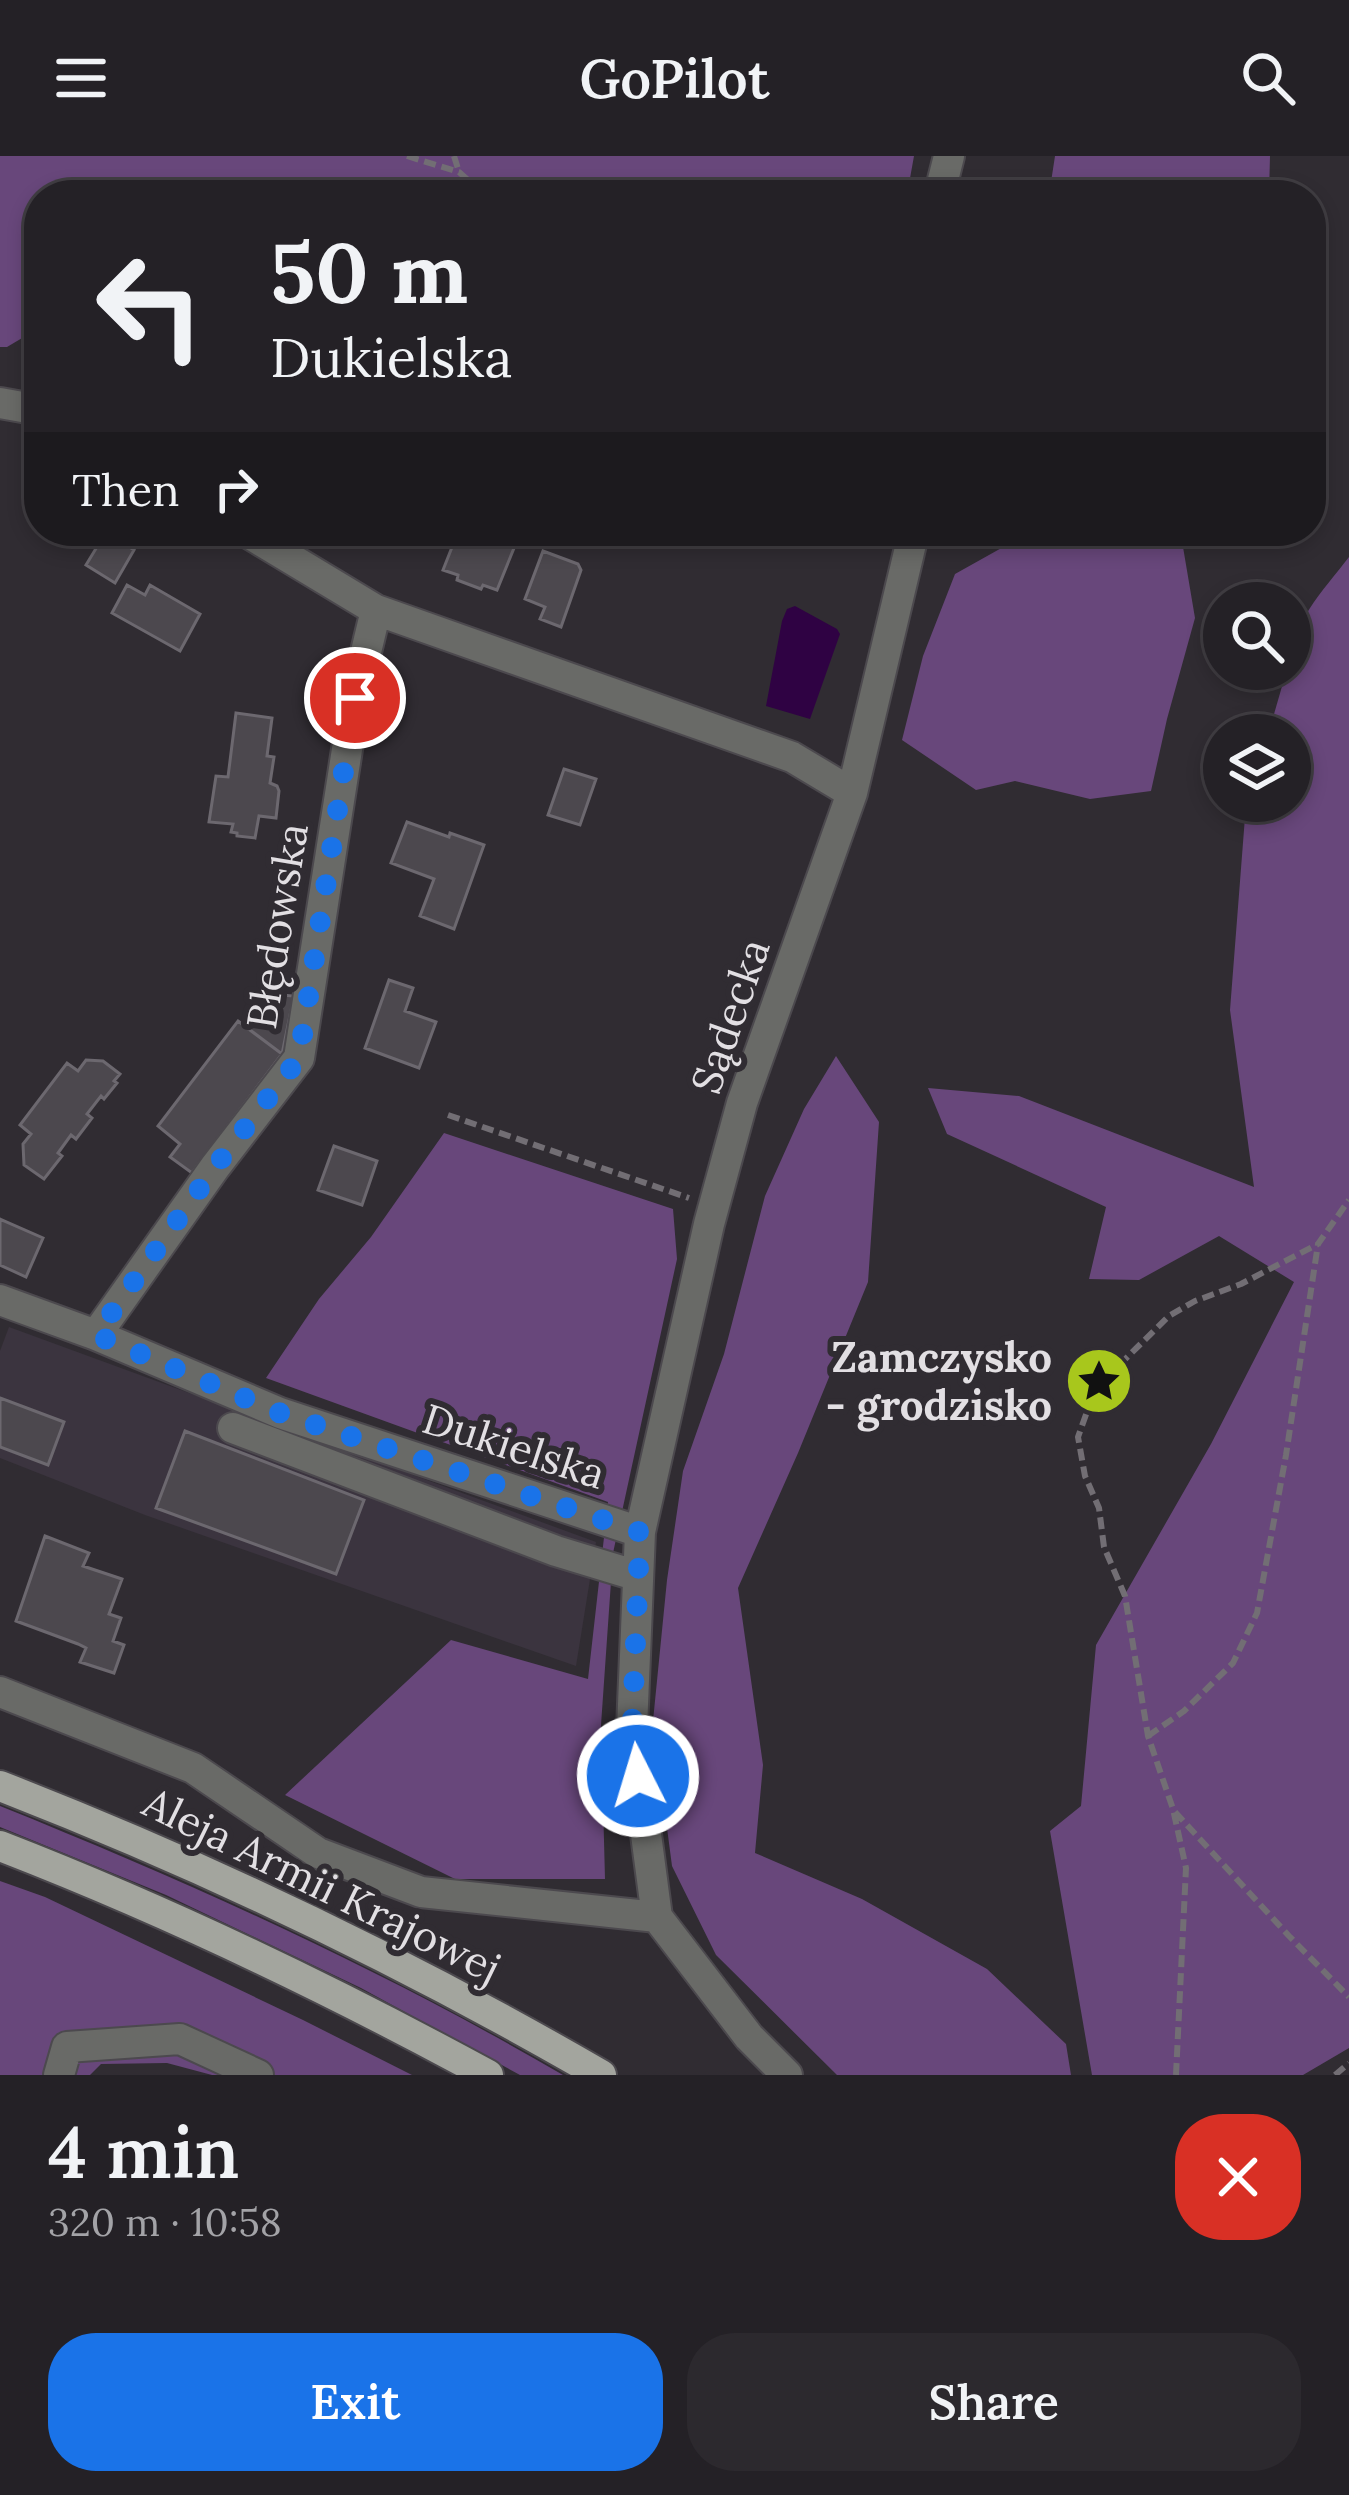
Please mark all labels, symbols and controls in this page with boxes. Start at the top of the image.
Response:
text: GoPilot [580,44,770,113]
icon: menu [48,45,114,111]
icon: search [1235,45,1301,111]
text: 50 m [270,218,468,326]
icon: left [72,228,228,384]
text: Dukielska [270,323,512,392]
icon: right [203,456,269,522]
text: Then [72,461,179,518]
map controls [1203,582,1311,822]
button: search [1203,582,1311,690]
pin [304,647,406,749]
icon: arrive [322,665,388,731]
button: layers [1203,714,1311,822]
street label: Błędowska [234,819,320,1033]
street label: Sądecka [678,932,782,1100]
place label: Zamczysko - grodzisko [826,1330,1052,1432]
place icon: Zamczysko - grodzisko [1064,1346,1134,1416]
street label: Dukielska [416,1391,612,1501]
position arrow [575,1713,701,1839]
street label: Aleja Armii Krajowej [134,1775,510,1995]
text: 4 min [48,2106,239,2198]
button: close [1175,2114,1301,2240]
text: 320 m · 10:58 [48,2197,282,2247]
button: Exit [48,2333,663,2471]
button: Share [687,2333,1301,2471]

